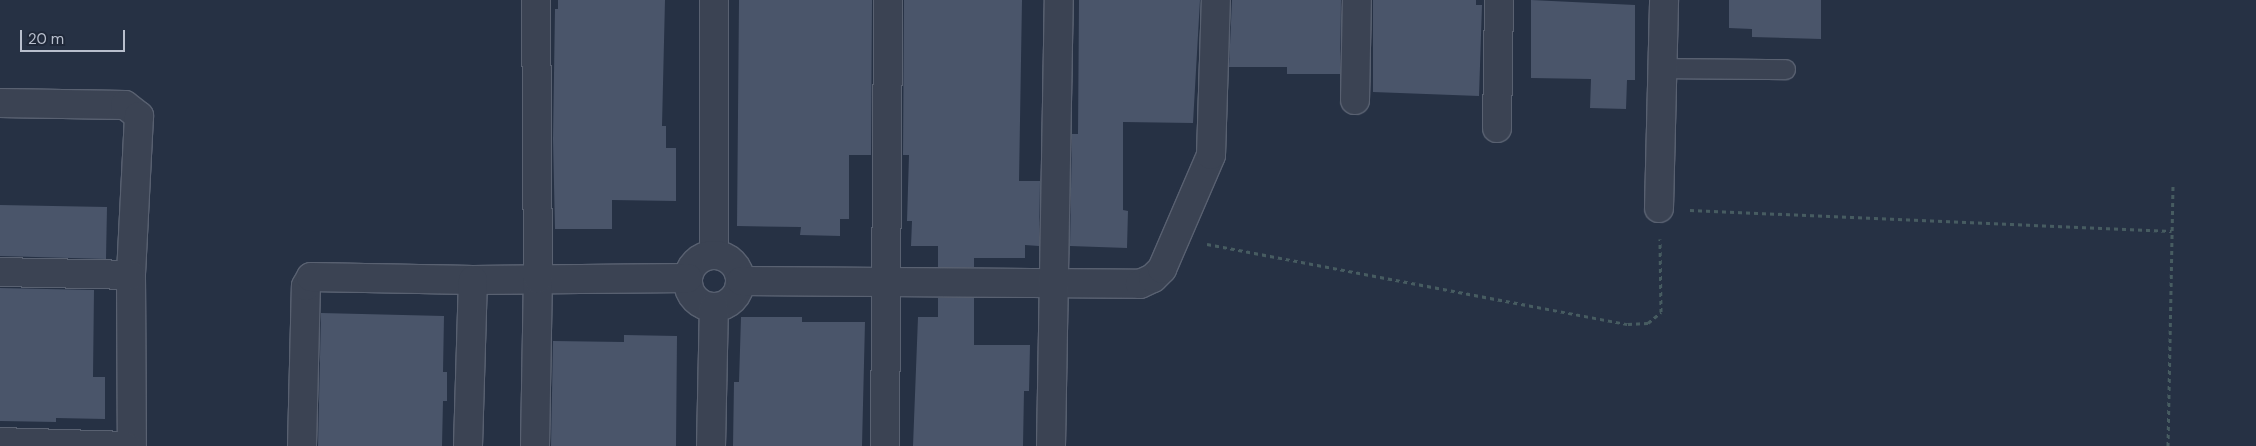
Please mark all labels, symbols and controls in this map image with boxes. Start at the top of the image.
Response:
scale bar [22,20,128,52]
text: 20 m [28,29,64,49]

